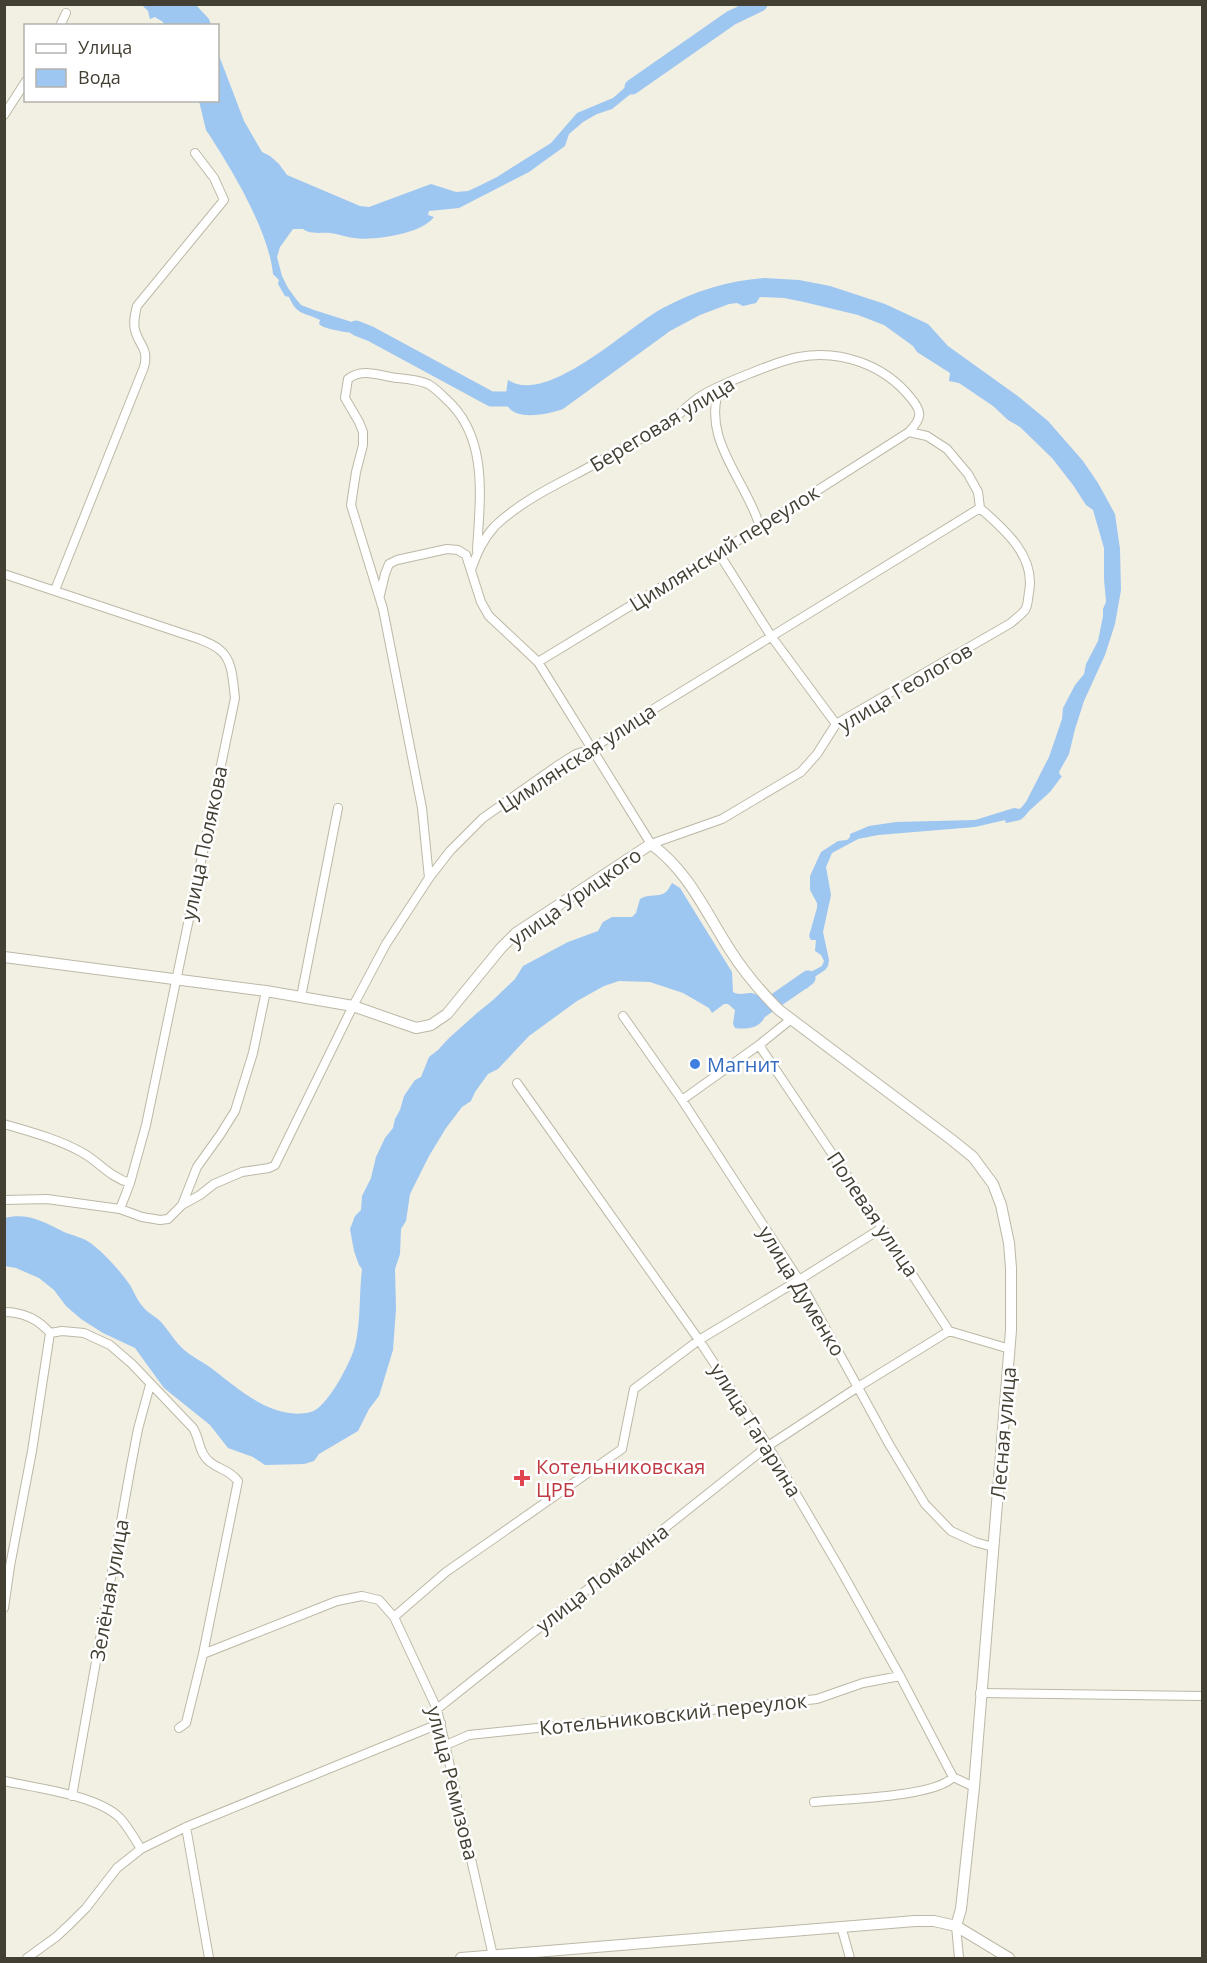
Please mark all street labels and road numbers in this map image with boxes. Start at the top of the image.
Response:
street label: Береговая улица [585,370,739,478]
street label: Цимлянский переулок [624,478,824,617]
street label: улица Геологов [833,636,977,738]
street label: Цимлянская улица [493,697,661,819]
street label: улица Полякова [174,763,234,923]
street label: улица Урицкого [503,841,647,953]
street label: Полевая улица [821,1146,925,1282]
street label: улица Думенко [752,1221,852,1361]
street label: улица Гагарина [704,1358,808,1502]
street label: Лесная улица [984,1366,1022,1500]
street label: Зелёная улица [83,1517,135,1663]
street label: улица Ломакина [530,1518,674,1638]
street label: Котельниковский переулок [538,1686,809,1741]
street label: улица Ремизова [421,1703,485,1863]

